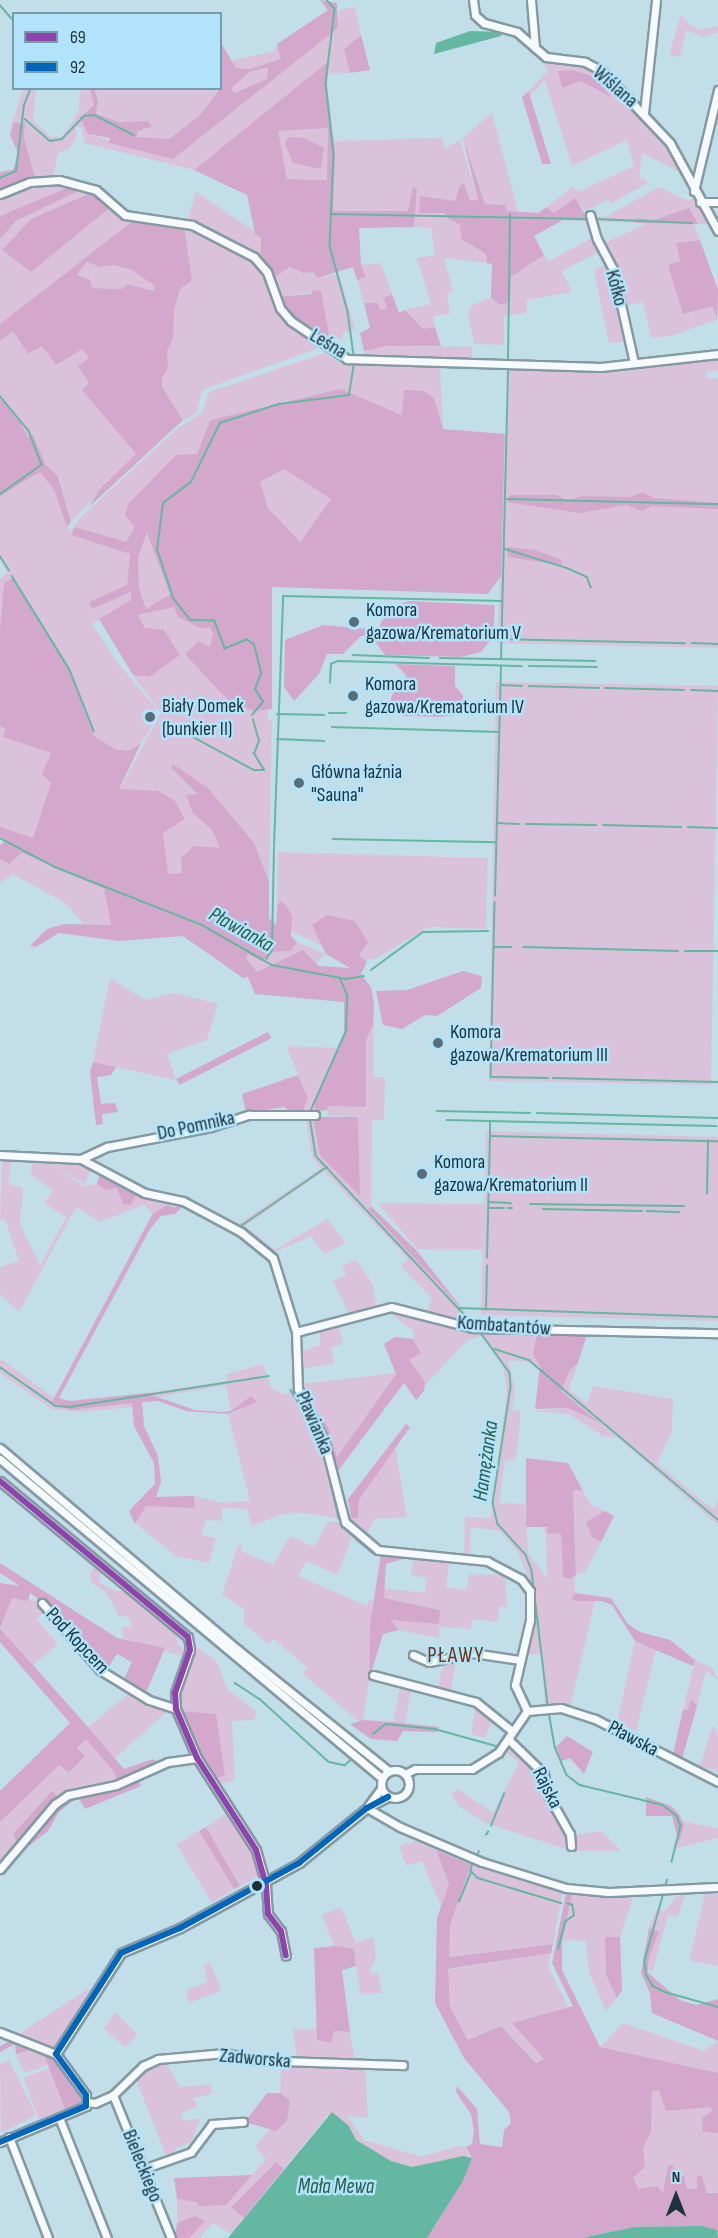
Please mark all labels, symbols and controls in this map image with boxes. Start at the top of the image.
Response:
legend [12,12,222,90]
text: 69 [70,27,86,48]
text: 92 [70,57,85,78]
street label: Wiślana [588,61,642,113]
street label: Kółko [600,267,632,309]
street label: Leśna [305,324,351,364]
place label: Komora gazowa/Krematorium V [366,598,521,645]
marker: Komora gazowa/Krematorium V [347,615,361,629]
place label: Komora gazowa/Krematorium IV [365,672,524,719]
marker: Komora gazowa/Krematorium IV [346,689,360,703]
place label: Biały Domek (bunkier II) [162,694,244,741]
marker: Biały Domek (bunkier II) [143,710,157,724]
place label: Główna łaźnia "Sauna" [311,760,402,807]
marker: Główna łaźnia "Sauna" [292,776,306,790]
water label: Pławianka [204,902,278,958]
place label: Komora gazowa/Krematorium III [450,1020,608,1067]
marker: Komora gazowa/Krematorium III [431,1036,445,1050]
street label: Do Pomnika [155,1106,237,1146]
place label: Komora gazowa/Krematorium II [434,1150,588,1197]
marker: Komora gazowa/Krematorium II [415,1167,429,1181]
street label: Kombatantów [456,1311,552,1341]
street label: Pławianka [290,1388,338,1458]
water label: Hamężanka [468,1419,504,1503]
street label: Pod Kopcem [40,1603,114,1679]
district label: PŁAWY [427,1643,485,1669]
street label: Pławska [604,1716,662,1762]
street label: Rajska [527,1763,567,1813]
unlabelled marker [251,1880,263,1892]
street label: Zadworska [218,2044,292,2074]
street label: Bieleckiego [117,2126,167,2206]
north arrow [646,2166,706,2226]
text: N [672,2168,680,2187]
water label: Mała Mewa [298,2174,374,2200]

